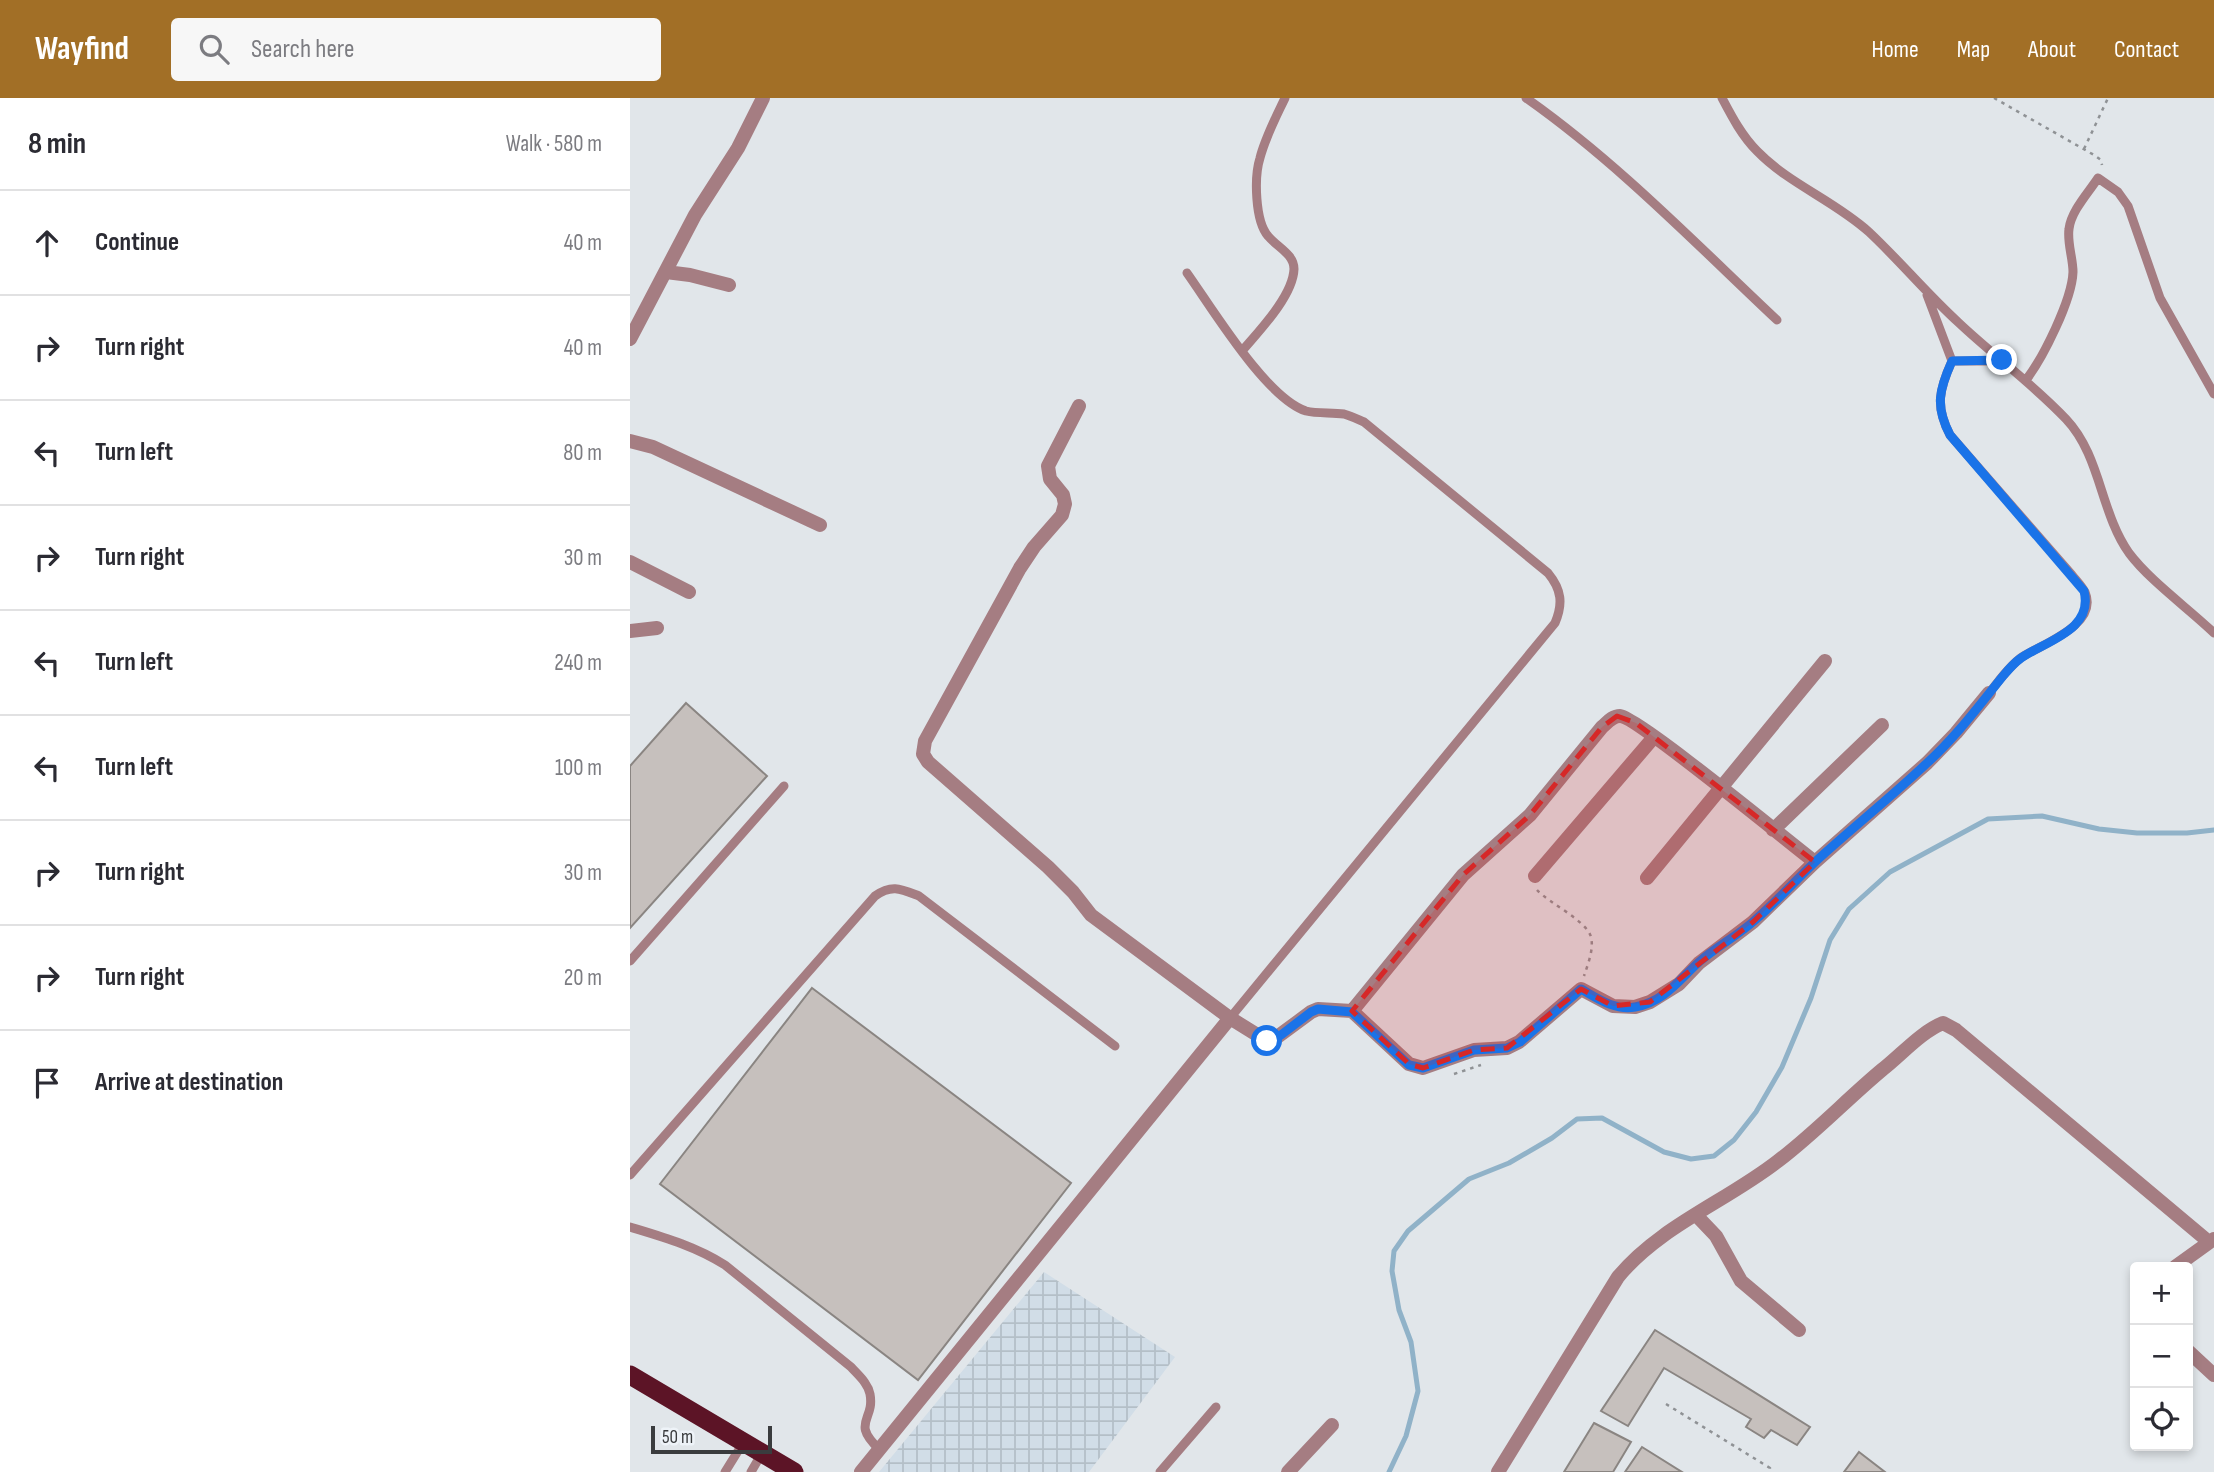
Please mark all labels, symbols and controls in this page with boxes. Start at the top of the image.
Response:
search box [171,18,661,81]
text: Wayfind [35,29,129,69]
icon: search [195,30,233,68]
text: Search here [251,34,354,65]
text: Home [1871,35,1919,64]
text: Map [1957,35,1990,64]
text: About [2028,35,2076,64]
text: Contact [2114,35,2179,64]
text: 8 min [28,126,86,162]
text: Walk · 580 m [506,130,602,158]
icon: ahead [28,224,66,262]
text: Continue [95,227,179,258]
text: 40 m [564,229,602,257]
icon: right [28,329,66,367]
text: Turn right [95,332,184,363]
text: 40 m [564,334,602,362]
route end [1986,344,2017,375]
icon: left [28,434,66,472]
text: Turn left [95,437,173,468]
text: 80 m [563,439,602,467]
icon: right [28,539,66,577]
text: Turn right [95,542,184,573]
text: 30 m [564,544,602,572]
icon: left [28,644,66,682]
text: Turn left [95,647,173,678]
text: 240 m [554,649,602,677]
icon: left [28,749,66,787]
text: Turn left [95,752,173,783]
text: 100 m [555,754,602,782]
icon: right [28,854,66,892]
text: Turn right [95,857,184,888]
text: 30 m [564,859,602,887]
icon: right [28,959,66,997]
text: Turn right [95,962,184,993]
text: 20 m [564,964,602,992]
route start [1251,1025,1282,1056]
icon: arrive [28,1064,66,1102]
text: Arrive at destination [95,1067,283,1098]
map controls [2130,1262,2193,1451]
button: + [2130,1262,2193,1325]
button: − [2130,1325,2193,1388]
button: locate [2130,1388,2193,1451]
scale bar [651,1423,772,1455]
text: 50 m [662,1426,693,1449]

